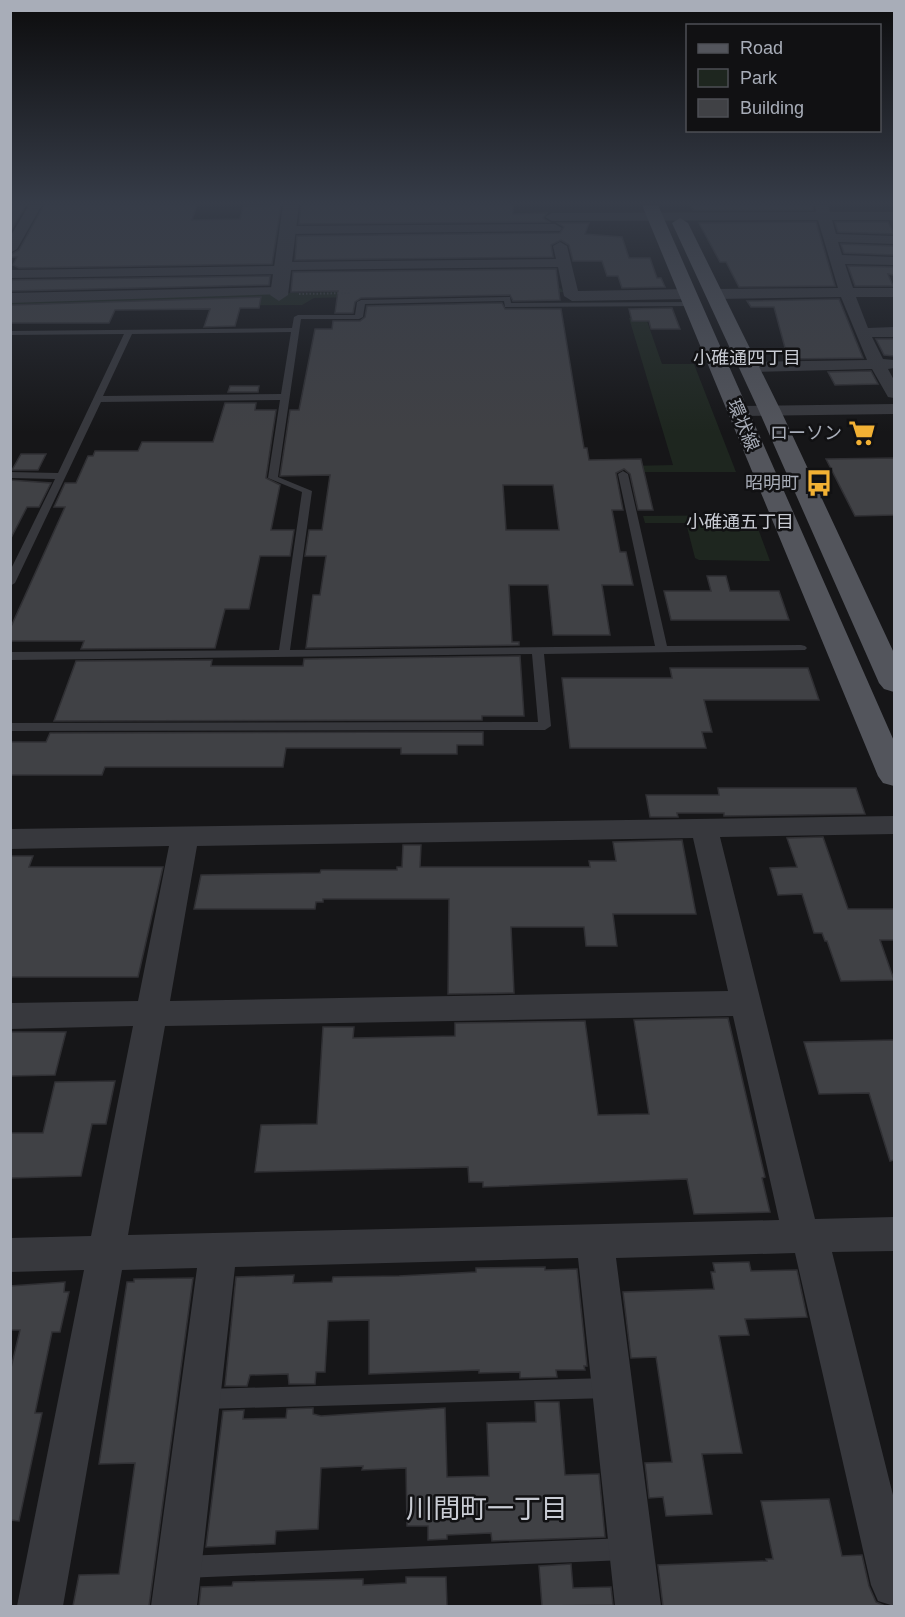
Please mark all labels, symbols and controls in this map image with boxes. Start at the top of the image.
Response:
legend [686,24,881,132]
text: Road [740,38,783,58]
text: Park [740,68,778,88]
text: Building [740,98,804,118]
district label: 小碓通四丁目 [693,348,801,368]
street label: 環状線 [723,396,763,454]
supermarket icon: ローソン [847,418,877,448]
place label: ローソン [770,423,842,443]
bus stop icon: 昭明町 [804,468,834,498]
place label: 昭明町 [745,473,799,493]
district label: 小碓通五丁目 [686,512,794,532]
district label: 川間町一丁目 [406,1494,568,1524]

